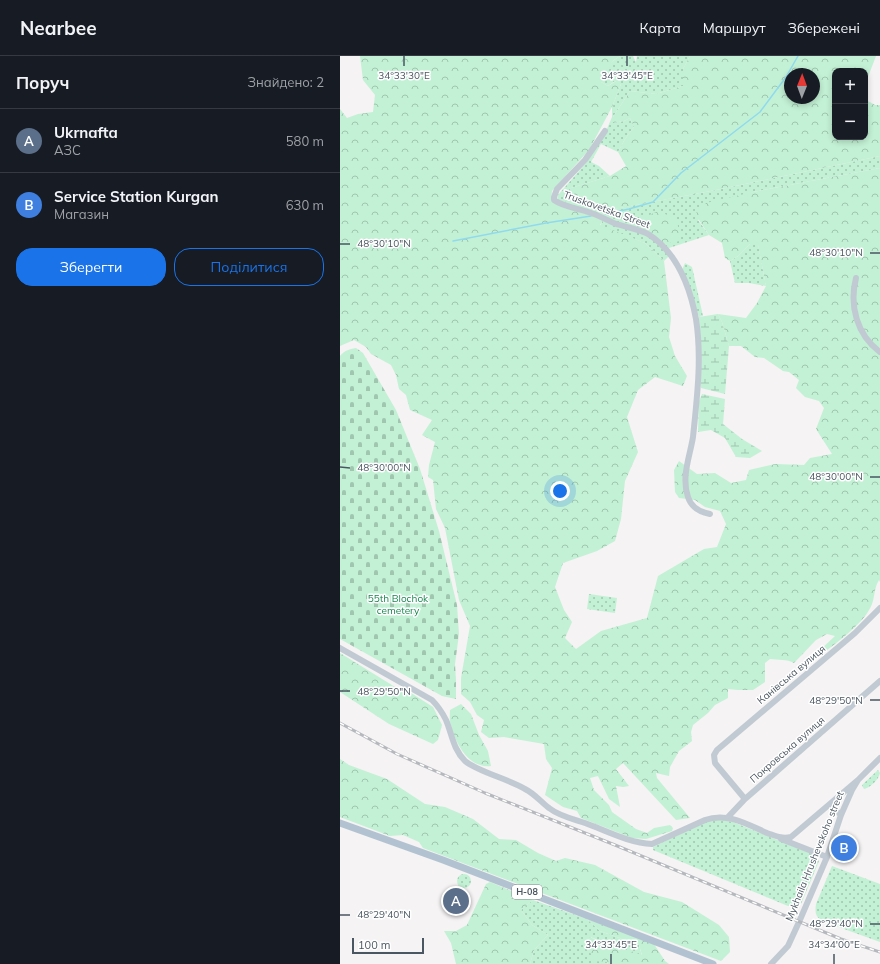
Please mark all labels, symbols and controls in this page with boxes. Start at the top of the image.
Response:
text: Nearbee [20,16,97,40]
text: Карта [640,19,681,37]
text: Маршрут [703,19,766,37]
text: Збережені [788,19,860,37]
north arrow [784,68,820,104]
map controls [832,68,868,140]
button: + [832,68,868,104]
text: 34°33'30"E [378,69,430,82]
text: 34°33'45"E [601,69,653,82]
text: Поруч [16,72,69,93]
text: Знайдено: 2 [247,74,324,90]
button: − [832,104,868,140]
text: Ukrnafta [54,123,118,142]
text: A [24,133,34,149]
text: 580 m [286,133,324,149]
text: АЗС [54,142,81,158]
text: Service Station Kurgan [54,187,219,206]
street label: Truskavetska Street [562,188,652,231]
text: B [25,197,33,213]
text: 630 m [286,197,324,213]
text: Магазин [54,206,109,222]
text: 48°30'10"N [357,237,411,250]
text: 48°30'10"N [809,246,863,259]
button: Зберегти [16,248,166,286]
button: Поділитися [174,248,324,286]
text: 48°30'00"N [357,461,411,474]
text: 48°30'00"N [809,470,863,483]
your location [550,481,570,501]
park label: 55th Blochok cemetery [368,592,429,617]
street label: Канівська вулиця [754,642,828,707]
text: 48°29'50"N [357,685,411,698]
text: 48°29'50"N [809,694,863,707]
street label: Покровська вулиця [747,713,827,785]
street label: Mykhaila Hrushevskoho street [782,789,847,923]
pin: B [831,833,857,863]
road number: Н-08 [512,885,542,899]
pin: A [443,886,469,916]
text: 48°29'40"N [357,908,411,921]
text: 48°29'40"N [809,917,863,930]
scale bar [352,936,424,955]
text: 100 m [358,938,390,952]
text: 34°33'45"E [585,938,637,951]
text: 34°34'00"E [808,938,860,951]

